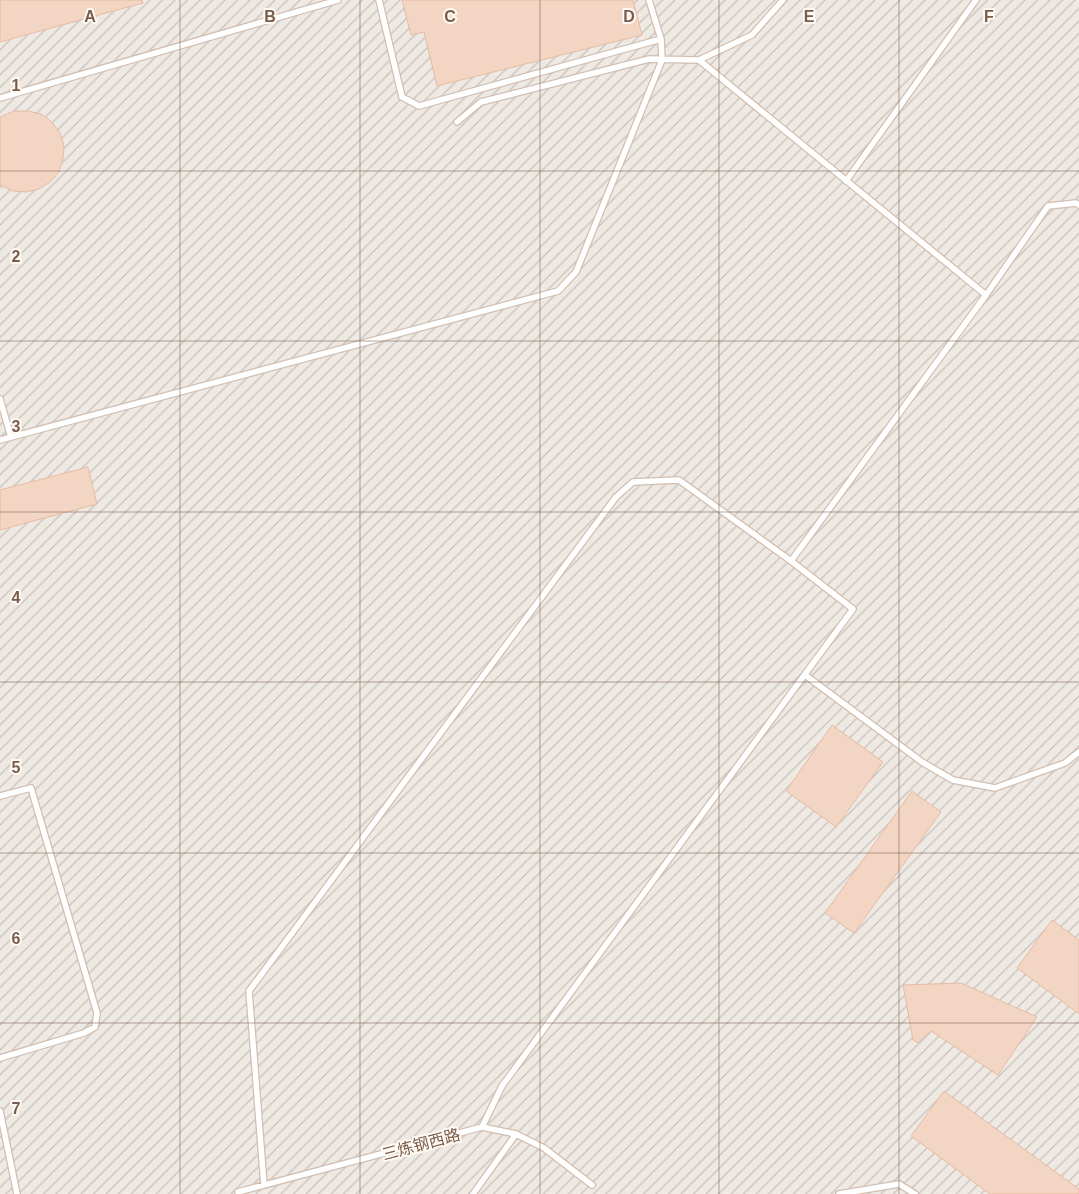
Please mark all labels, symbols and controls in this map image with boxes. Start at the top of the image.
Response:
text: A [84,8,96,25]
text: B [264,8,276,25]
text: C [444,8,456,25]
text: D [623,8,635,25]
text: E [804,8,815,25]
text: F [984,8,994,25]
text: 1 [12,77,21,94]
text: 2 [12,248,21,265]
text: 3 [12,418,21,435]
text: 4 [12,589,21,606]
text: 5 [12,759,21,776]
text: 6 [12,930,21,947]
text: 7 [12,1100,21,1117]
street label: 三炼钢西路 [380,1126,462,1163]

